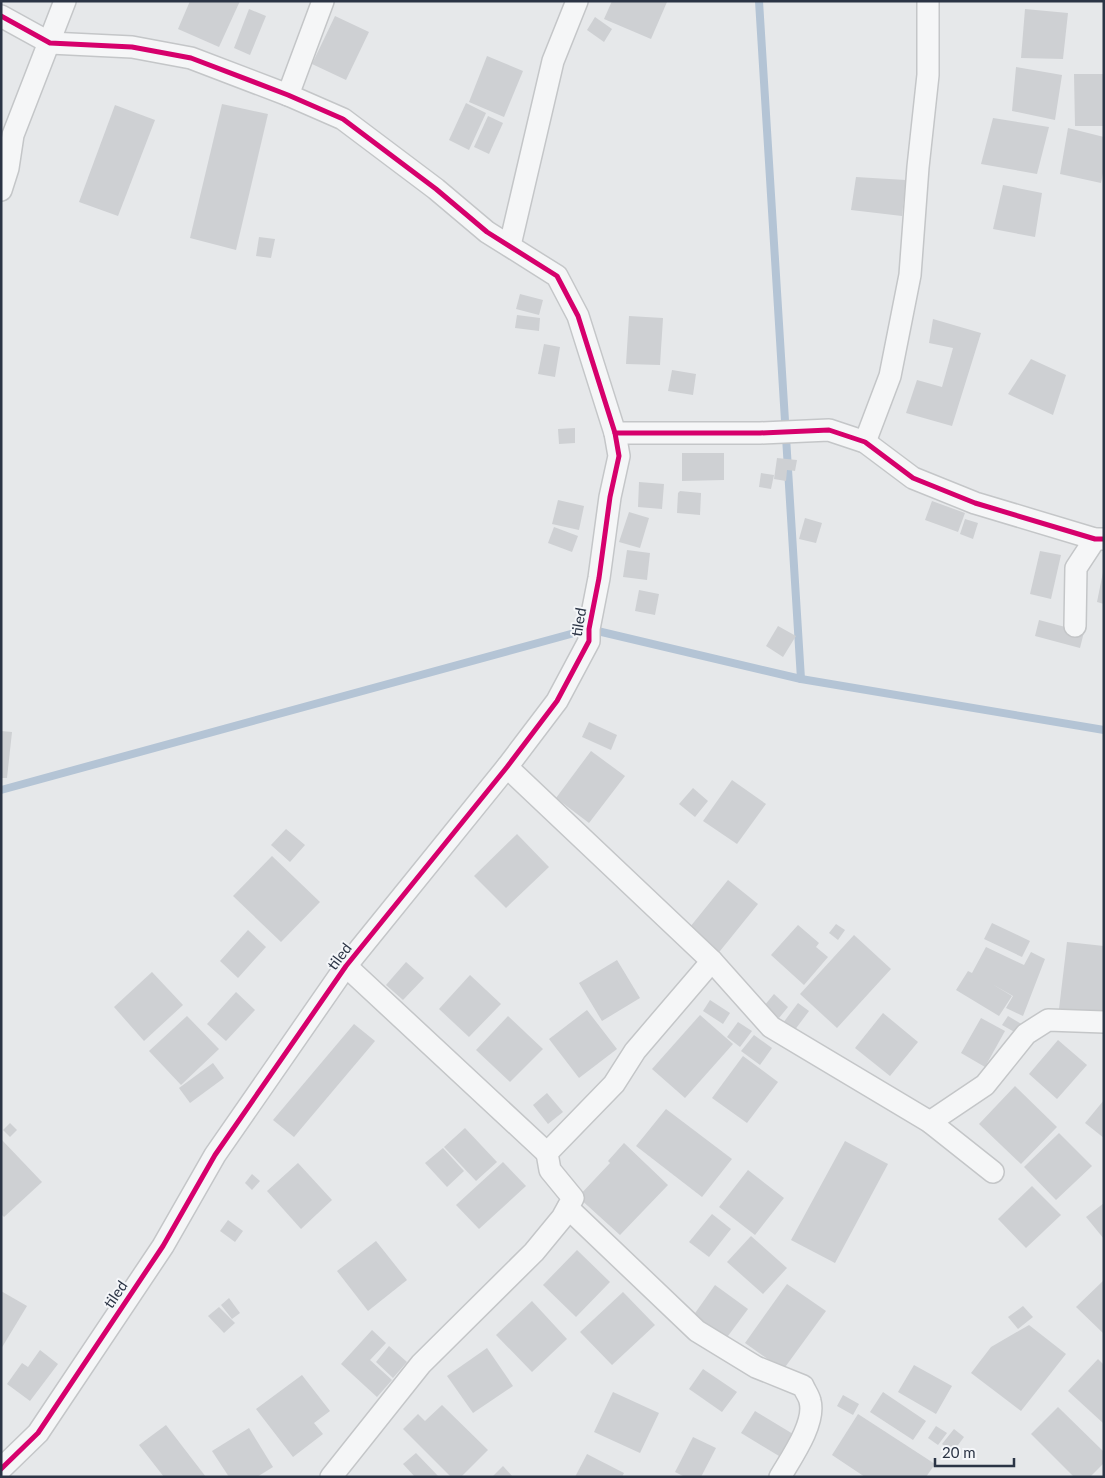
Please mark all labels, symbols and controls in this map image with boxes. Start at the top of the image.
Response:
street label: tiled [567,606,589,638]
street label: tiled [323,939,355,973]
street label: tiled [99,1277,131,1311]
scale bar [935,1436,1014,1468]
text: 20 m [942,1443,976,1461]

